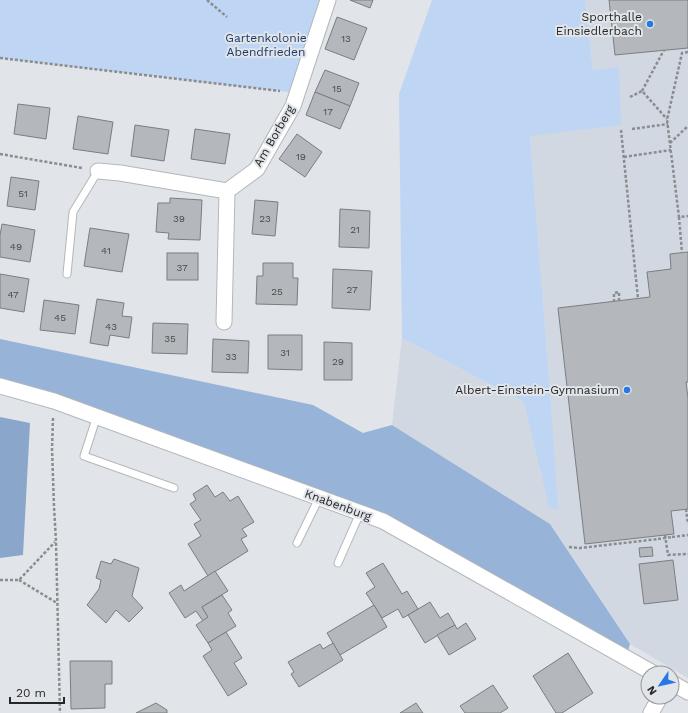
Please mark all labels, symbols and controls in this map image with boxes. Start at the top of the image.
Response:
place label: Sporthalle Einsiedlerbach [556,10,642,38]
marker: Sporthalle Einsiedlerbach [645,19,655,29]
park label: Gartenkolonie Abendfrieden [225,31,307,59]
house number: 13 [341,33,351,44]
house number: 15 [332,83,342,94]
street label: Am Borberg [251,102,298,169]
house number: 17 [323,106,333,117]
house number: 19 [296,151,306,162]
house number: 51 [18,188,28,199]
house number: 39 [173,213,185,224]
house number: 23 [259,213,271,224]
house number: 21 [350,224,360,235]
house number: 49 [10,241,22,252]
house number: 41 [101,245,111,256]
house number: 37 [176,262,188,273]
house number: 27 [346,284,358,295]
house number: 25 [271,286,283,297]
house number: 47 [7,289,19,300]
house number: 45 [54,312,66,323]
house number: 43 [105,321,117,332]
house number: 35 [164,333,176,344]
house number: 31 [280,347,290,358]
house number: 33 [225,351,237,362]
house number: 29 [332,356,344,367]
place label: Albert-Einstein-Gymnasium [455,383,619,397]
marker: Albert-Einstein-Gymnasium [622,385,632,395]
street label: Knabenburg [303,486,374,524]
north arrow [640,665,680,705]
scale bar [10,679,64,705]
text: N [644,683,660,697]
text: 20 m [16,686,46,700]

